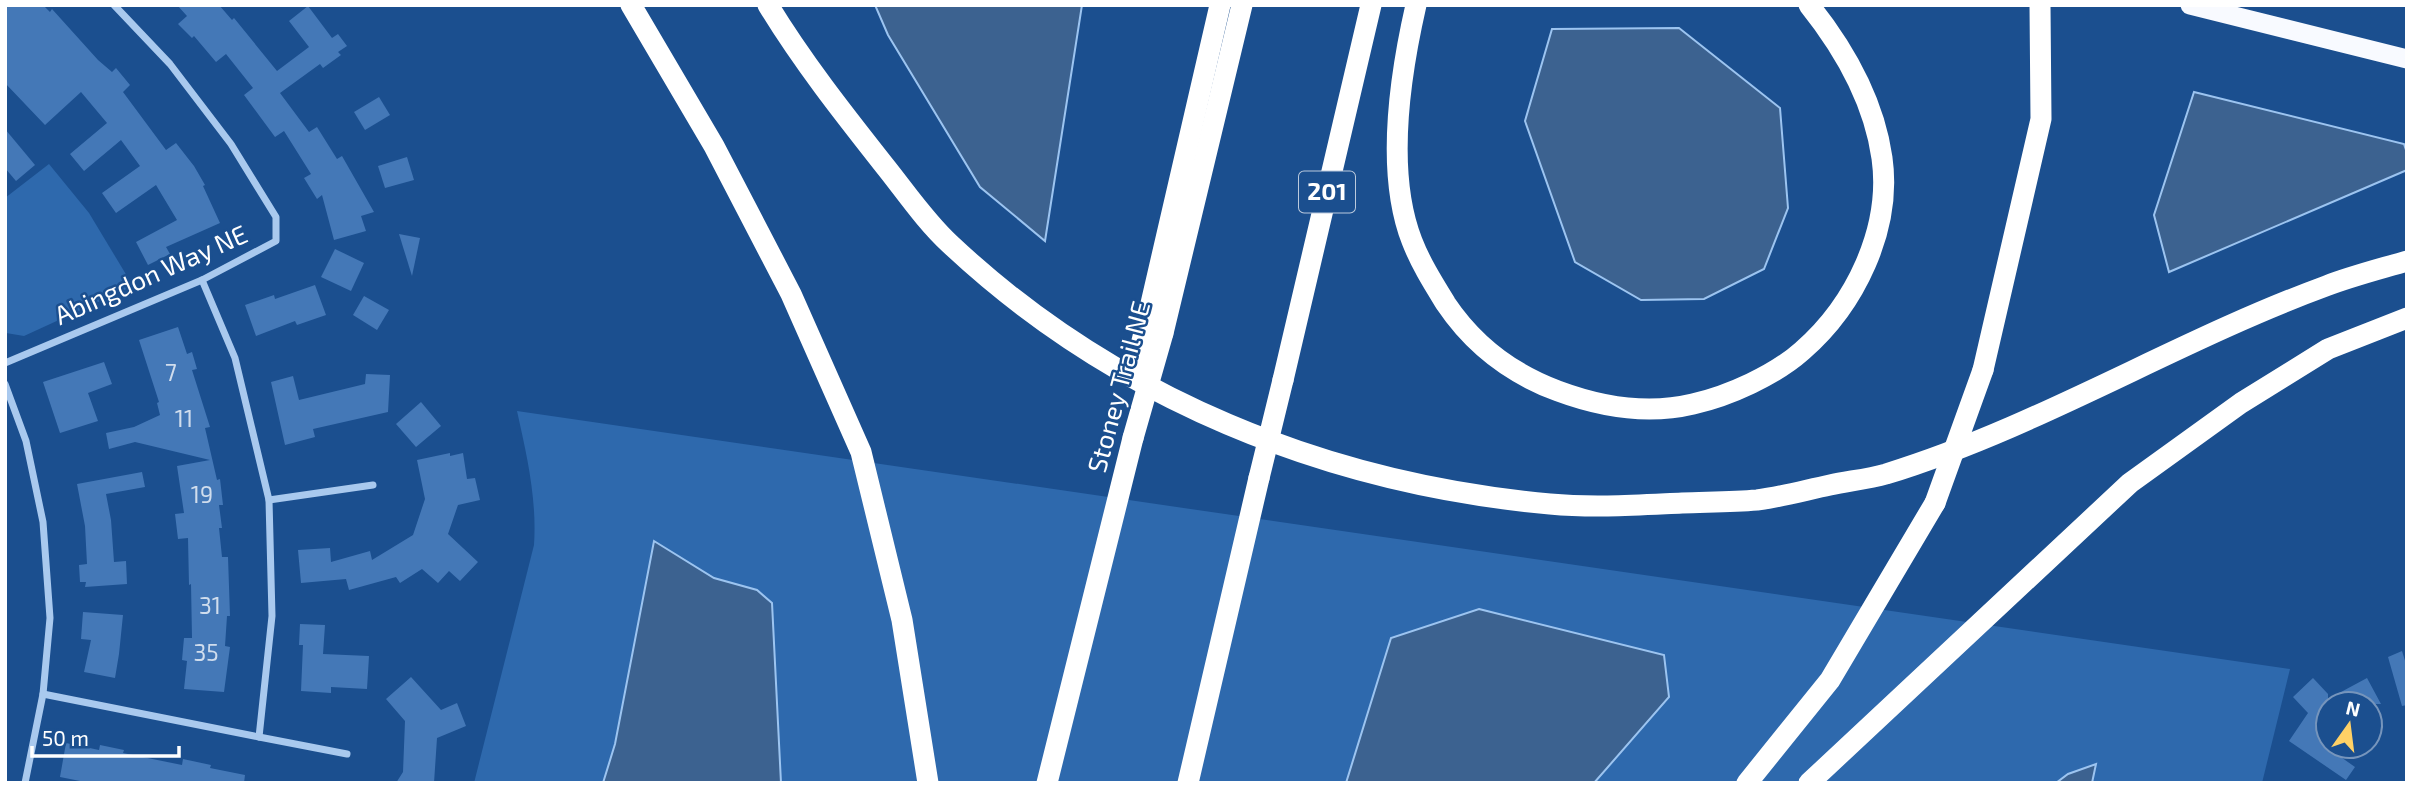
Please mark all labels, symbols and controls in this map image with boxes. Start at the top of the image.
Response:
road number: 201 [1299,172,1355,212]
street label: Abingdon Way NE [49,217,252,330]
street label: Stoney Trail NE [1080,298,1155,476]
house number: 7 [165,358,177,386]
house number: 11 [175,404,193,432]
house number: 19 [191,480,213,508]
house number: 31 [199,591,221,619]
house number: 35 [193,638,219,666]
north arrow [2314,690,2384,760]
text: N [2344,695,2363,721]
scale bar [32,714,178,758]
text: 50 m [42,725,89,750]

